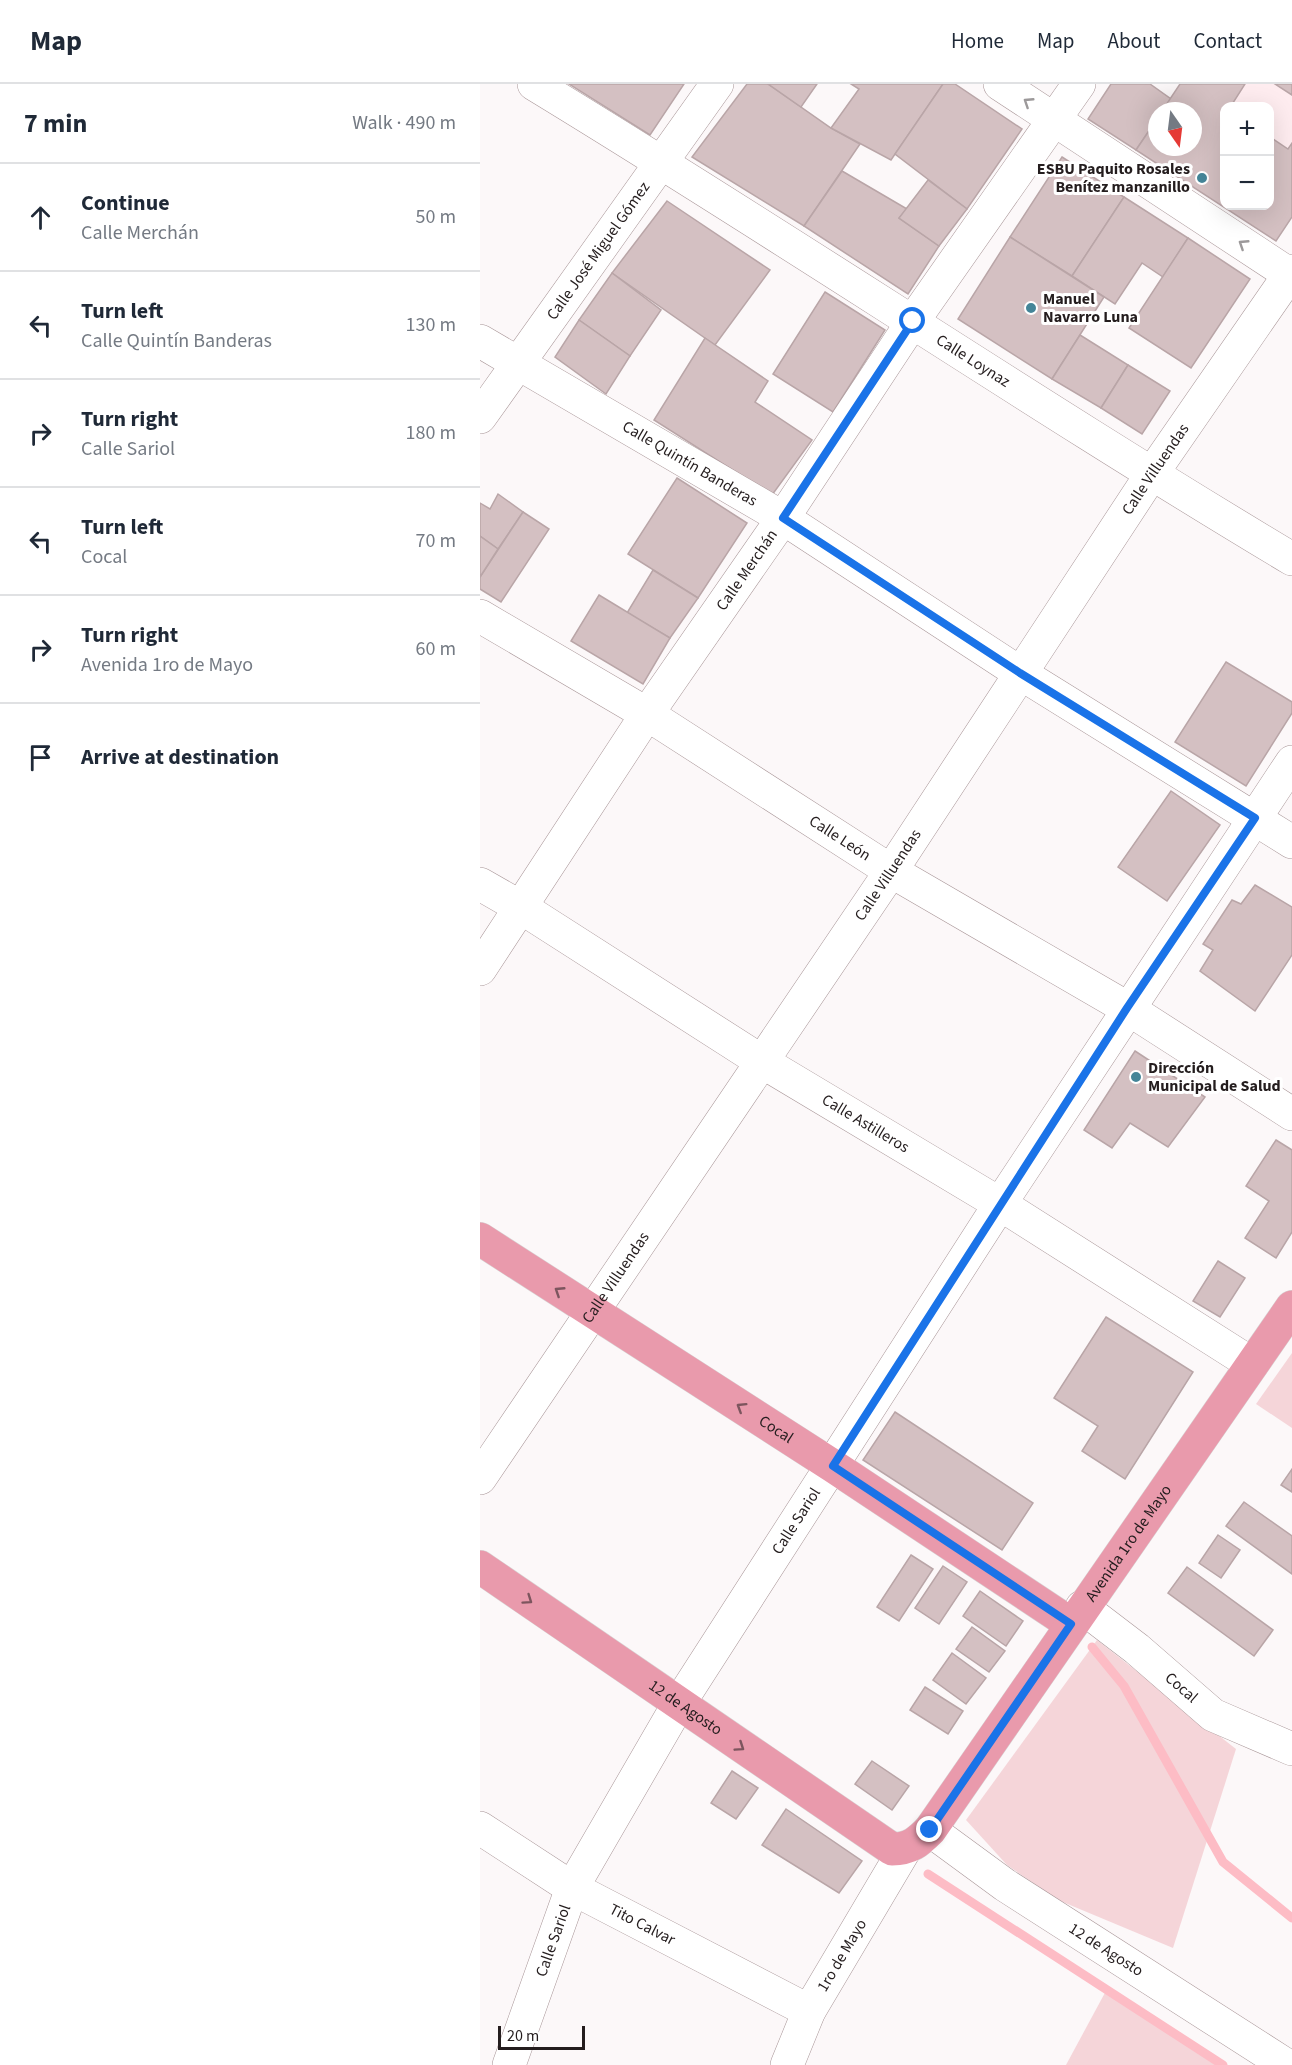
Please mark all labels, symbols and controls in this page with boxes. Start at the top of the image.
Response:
text: Map [30,21,82,61]
text: Home [951,26,1004,56]
text: Map [1037,26,1075,56]
text: About [1108,26,1160,56]
text: Contact [1193,26,1262,56]
one-way arrow [1024,97,1034,109]
north arrow [1148,102,1202,156]
map controls [1220,102,1274,210]
button: + [1220,102,1274,156]
text: 7 min [24,105,87,142]
text: Walk · 490 m [352,109,456,137]
button: − [1220,156,1274,210]
place label: ESBU Paquito Rosales Benítez manzanillo [1037,158,1190,198]
marker: ESBU Paquito Rosales Benítez manzanillo [1195,171,1209,185]
street label: Calle José Miguel Gómez [542,177,655,324]
text: Continue [81,187,170,219]
icon: ahead [24,201,57,234]
text: 50 m [416,203,456,231]
text: Calle Merchán [81,219,199,247]
one-way arrow [1239,240,1250,251]
place label: Manuel Navarro Luna [1043,288,1138,328]
text: Turn left [81,295,163,327]
marker: Manuel Navarro Luna [1024,301,1038,315]
route start [899,307,925,333]
icon: left [24,309,57,342]
text: 130 m [406,311,456,339]
text: Calle Quintín Banderas [81,327,272,355]
street label: Calle Loynaz [932,329,1014,393]
text: Turn right [81,403,178,435]
street label: Calle Quintín Banderas [618,415,762,512]
icon: right [24,417,57,450]
text: 180 m [406,419,456,447]
street label: Calle Villuendas [1117,419,1194,519]
text: Calle Sariol [81,435,175,463]
text: Turn left [81,511,163,543]
icon: left [24,525,57,558]
street label: Calle Merchán [711,525,783,615]
text: 70 m [416,527,456,555]
text: Cocal [81,543,127,571]
text: Turn right [81,619,178,651]
icon: right [24,633,57,666]
text: 60 m [416,635,456,663]
text: Avenida 1ro de Mayo [81,651,253,679]
icon: arrive [24,741,57,774]
text: Arrive at destination [81,741,279,773]
street label: Calle León [805,810,875,866]
street label: Calle Villuendas [849,825,927,925]
place label: Dirección Municipal de Salud [1148,1057,1281,1097]
marker: Dirección Municipal de Salud [1129,1070,1143,1084]
street label: Calle Astilleros [818,1089,914,1158]
street label: Calle Villuendas [577,1227,655,1328]
one-way arrow [555,1287,566,1298]
one-way arrow [737,1403,747,1415]
street label: Cocal [754,1410,798,1449]
street label: Avenida 1ro de Mayo [1080,1480,1177,1606]
street label: Calle Sariol [767,1483,826,1559]
one-way arrow [521,1593,532,1604]
street label: Cocal [1160,1667,1203,1708]
street label: 12 de Agosto [644,1675,727,1741]
one-way arrow [734,1740,745,1751]
route end [916,1816,942,1842]
street label: Tito Calvar [605,1898,680,1951]
street label: Calle Sariol [530,1901,576,1980]
street label: 1ro de Mayo [812,1915,872,1996]
street label: 12 de Agosto [1064,1918,1148,1982]
scale bar [498,2023,585,2050]
text: 20 m [507,2025,539,2047]

